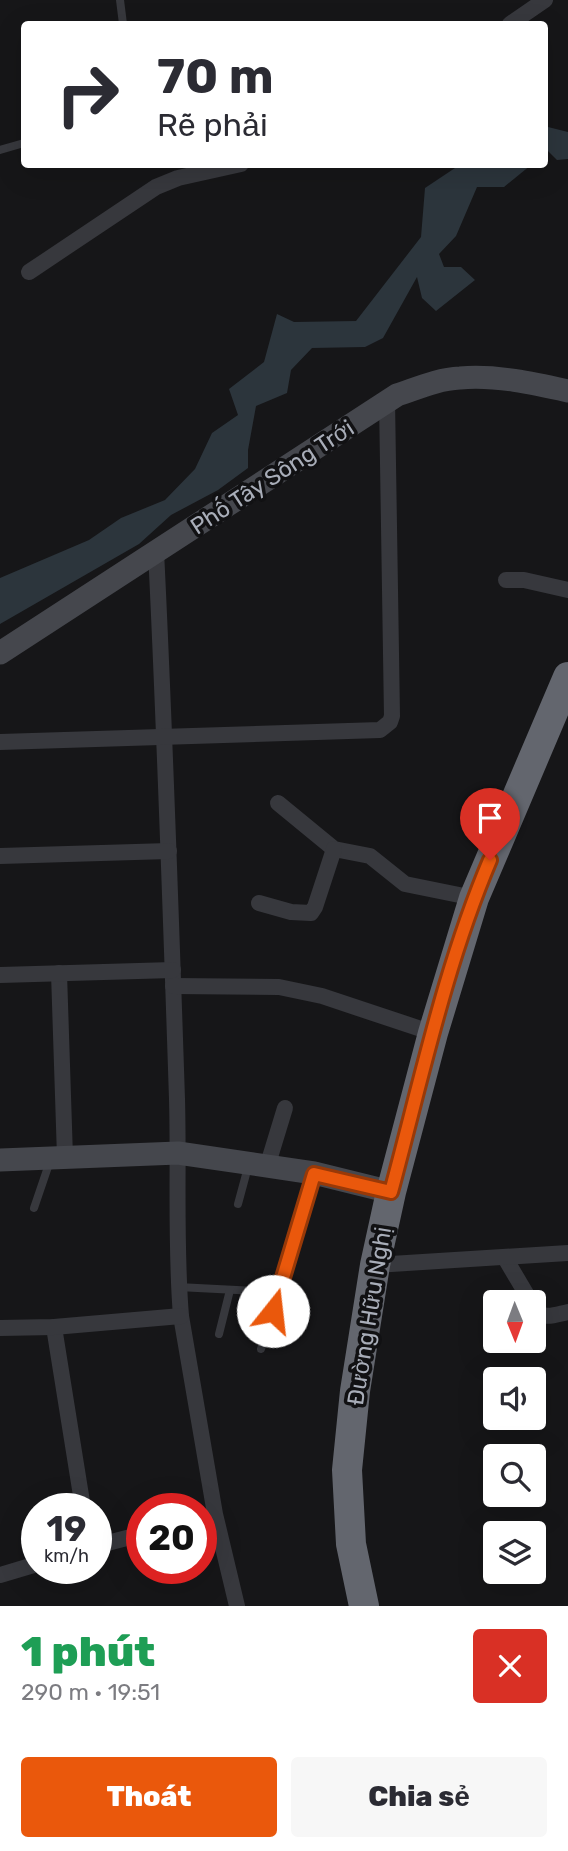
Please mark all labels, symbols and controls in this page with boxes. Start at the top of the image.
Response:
text: 70 m [157,47,274,105]
icon: right [42,49,133,140]
text: Rẽ phải [157,106,268,144]
street label: Phố Tây Sông Trới [185,414,359,540]
pin [460,788,520,860]
icon: arrive [471,799,509,837]
street label: Đường Hữu Nghị [341,1225,397,1407]
position arrow [236,1274,310,1348]
north arrow [483,1290,546,1353]
map controls [483,1290,546,1584]
button: sound [483,1367,546,1430]
button: search [483,1444,546,1507]
speed limit sign: 20 [126,1493,217,1584]
text: 19 [47,1508,86,1550]
button: layers [483,1521,546,1584]
text: km/h [44,1545,89,1567]
text: 1 phút [21,1627,155,1677]
button: close [473,1629,547,1703]
text: 290 m · 19:51 [21,1678,160,1706]
button: Thoát [21,1757,277,1837]
button: Chia sẻ [291,1757,547,1837]

